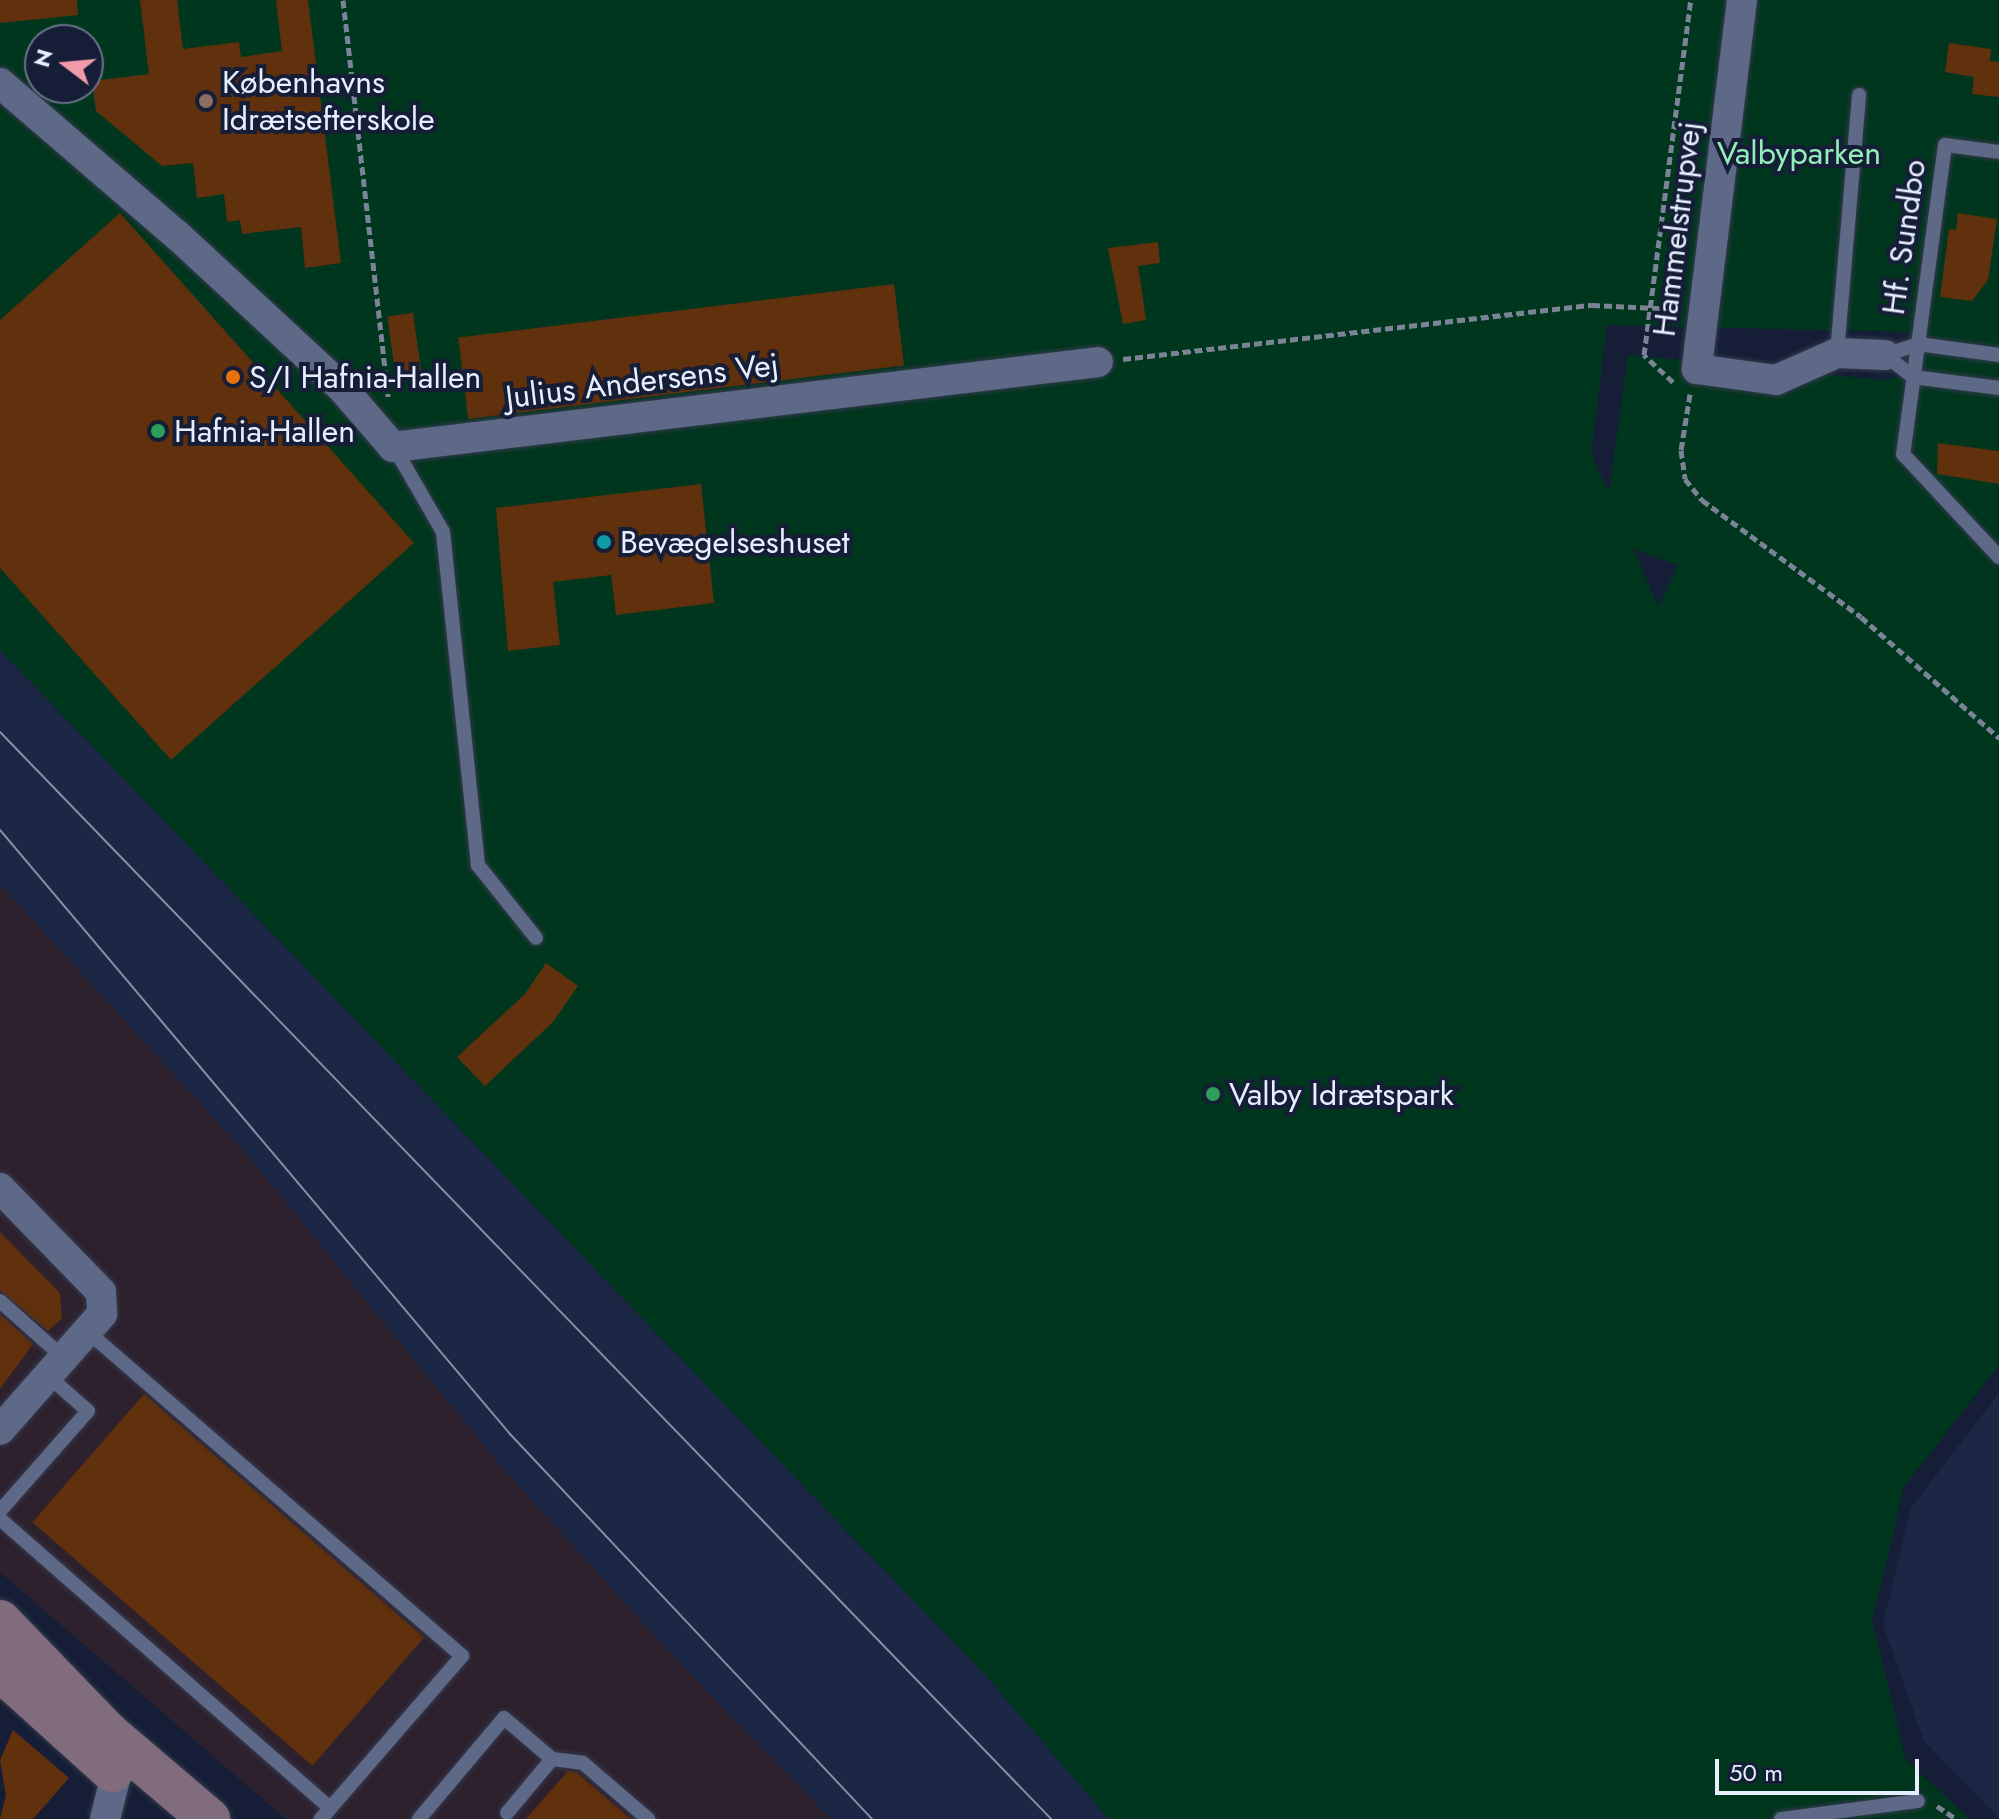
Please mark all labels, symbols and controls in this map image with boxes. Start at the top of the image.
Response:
north arrow [24,24,104,104]
text: N [25,45,61,71]
place label: Københavns Idrætsefterskole [222,64,435,139]
marker: Københavns Idrætsefterskole [197,92,215,110]
street label: Hammelstrupvej [1645,119,1709,339]
park label: Valbyparken [1717,134,1881,172]
street label: Hf. Sundbo [1874,157,1934,317]
street label: Julius Andersens Vej [503,345,781,417]
place label: S/I Hafnia-Hallen [249,358,481,396]
marker: S/I Hafnia-Hallen [224,368,242,386]
place label: Hafnia-Hallen [174,412,355,450]
marker: Hafnia-Hallen [149,422,167,440]
place label: Bevægelseshuset [620,523,849,561]
marker: Bevægelseshuset [595,533,613,551]
place label: Valby Idrætspark [1229,1075,1454,1113]
marker: Valby Idrætspark [1204,1085,1222,1103]
scale bar [1719,1743,1923,1793]
text: 50 m [1729,1755,1783,1790]

